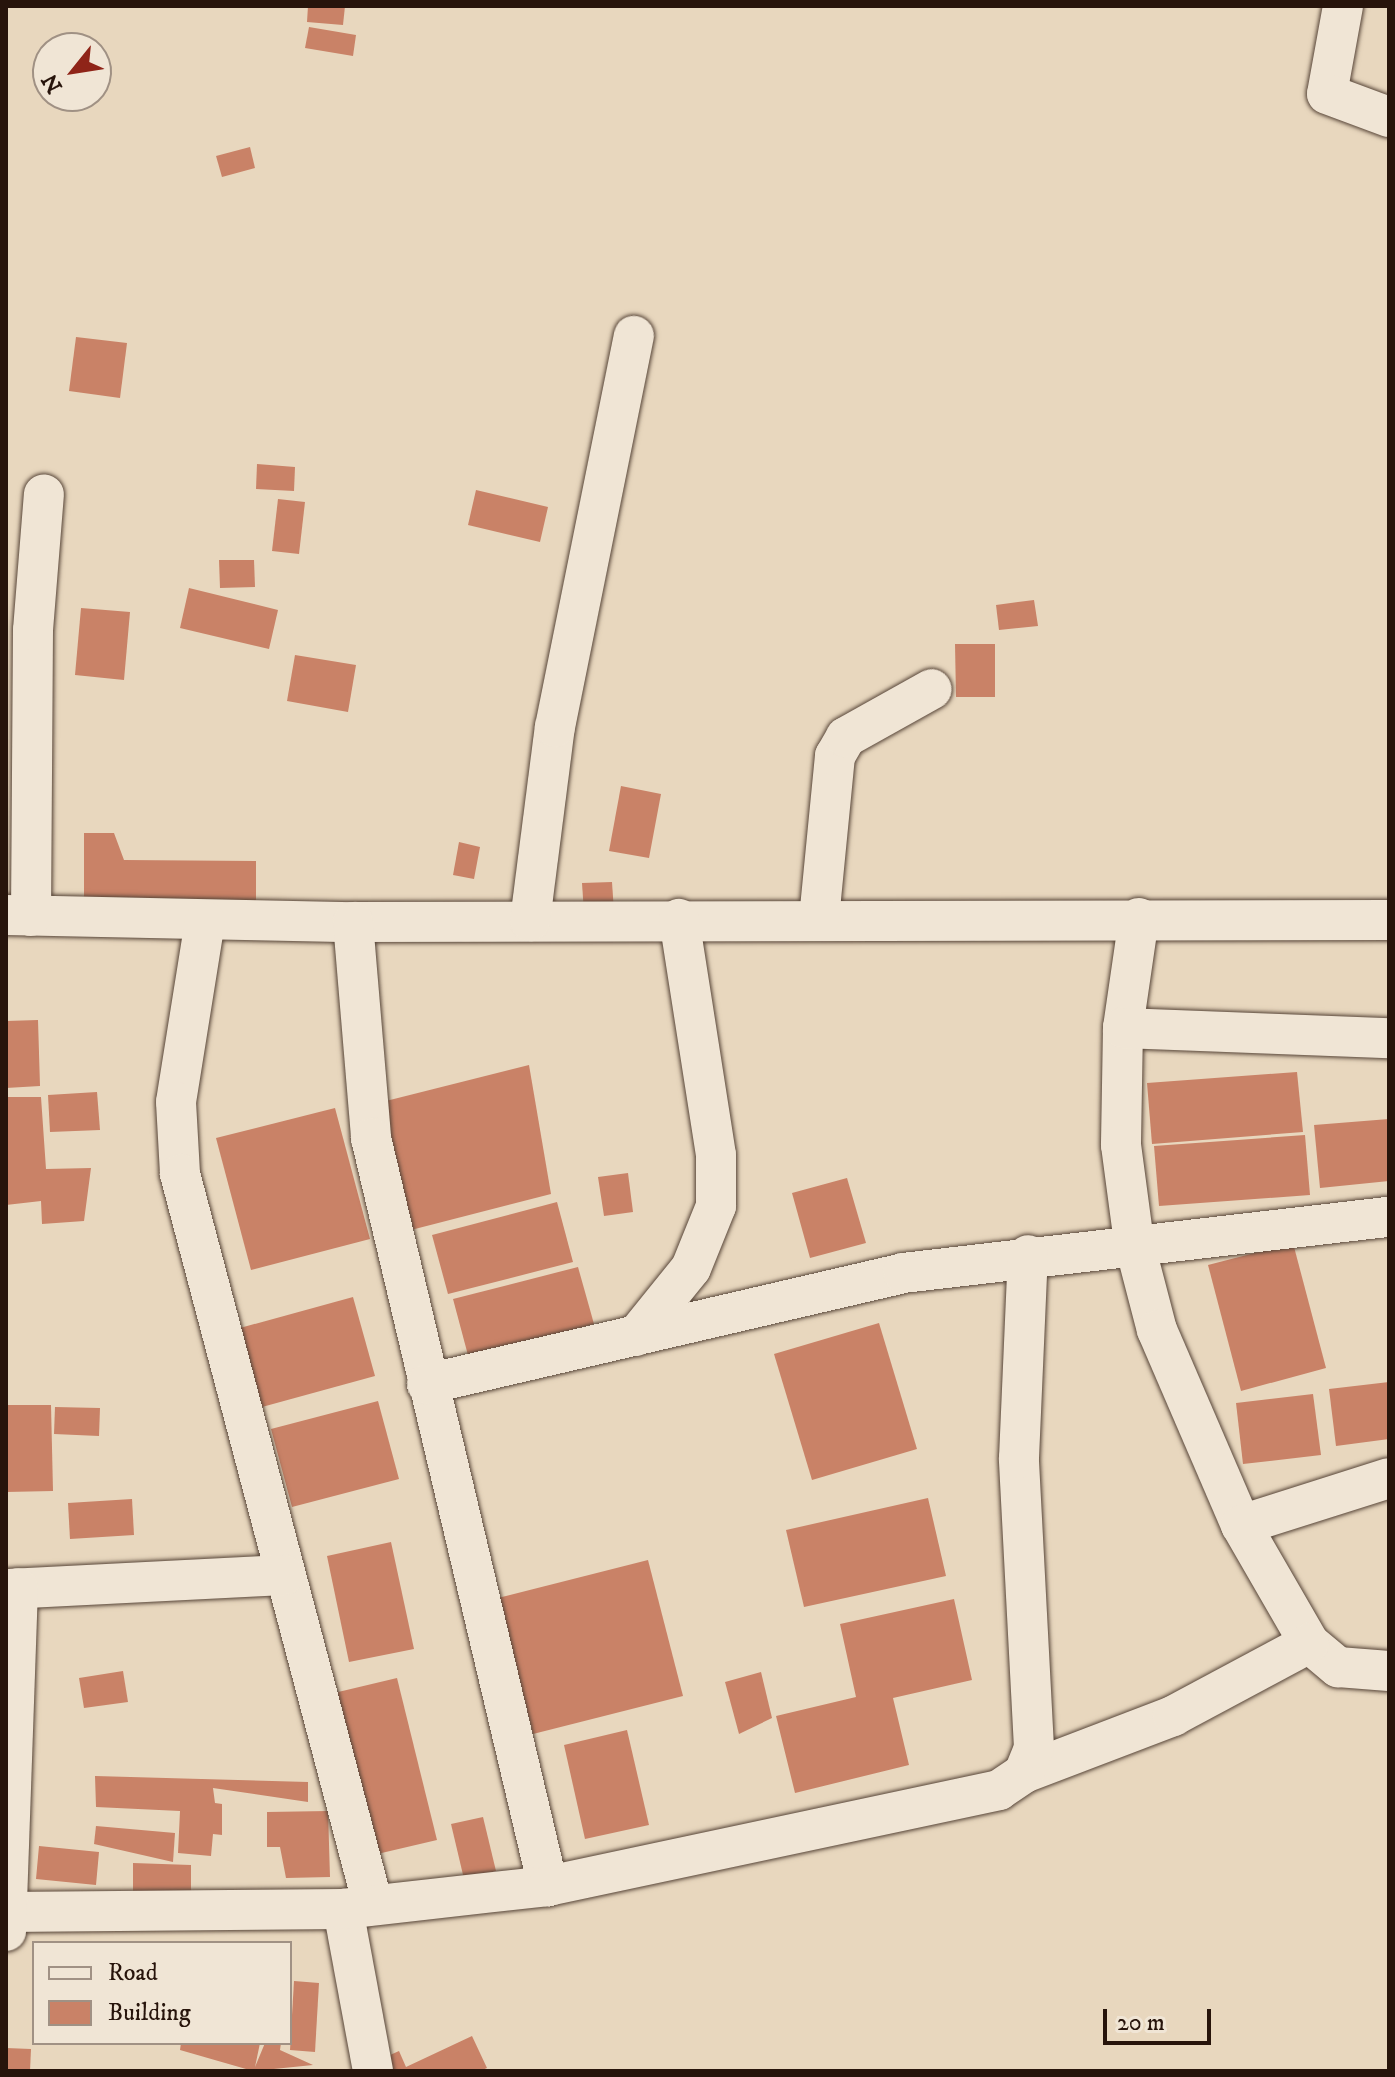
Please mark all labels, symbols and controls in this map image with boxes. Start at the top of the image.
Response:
north arrow [32,32,112,112]
text: N [36,69,69,98]
legend [32,1941,292,2045]
text: Road [108,1958,158,1988]
scale bar [1107,1993,1215,2043]
text: Building [108,1998,191,2028]
text: 20 m [1117,2008,1165,2038]

